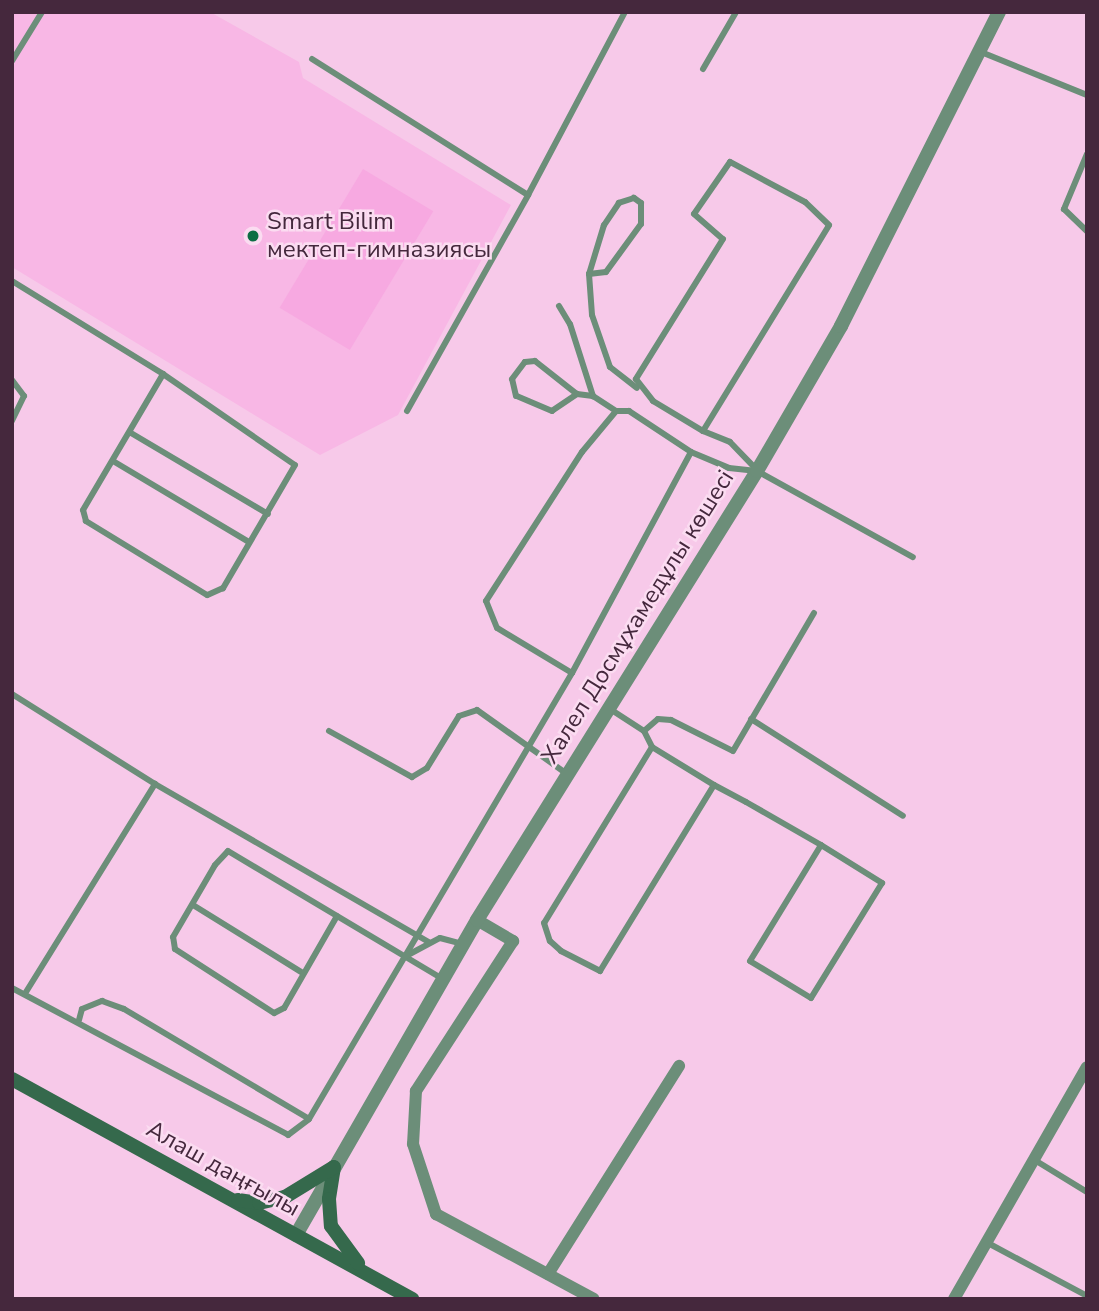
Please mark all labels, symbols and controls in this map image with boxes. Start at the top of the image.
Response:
place label: Smart Bilim мектеп-гимназиясы [267,208,491,264]
marker: Smart Bilim мектеп-гимназиясы [245,228,261,244]
street label: Халел Досмұхамедұлы көшесі [536,465,740,769]
street label: Алаш даңғылы [141,1115,305,1223]

